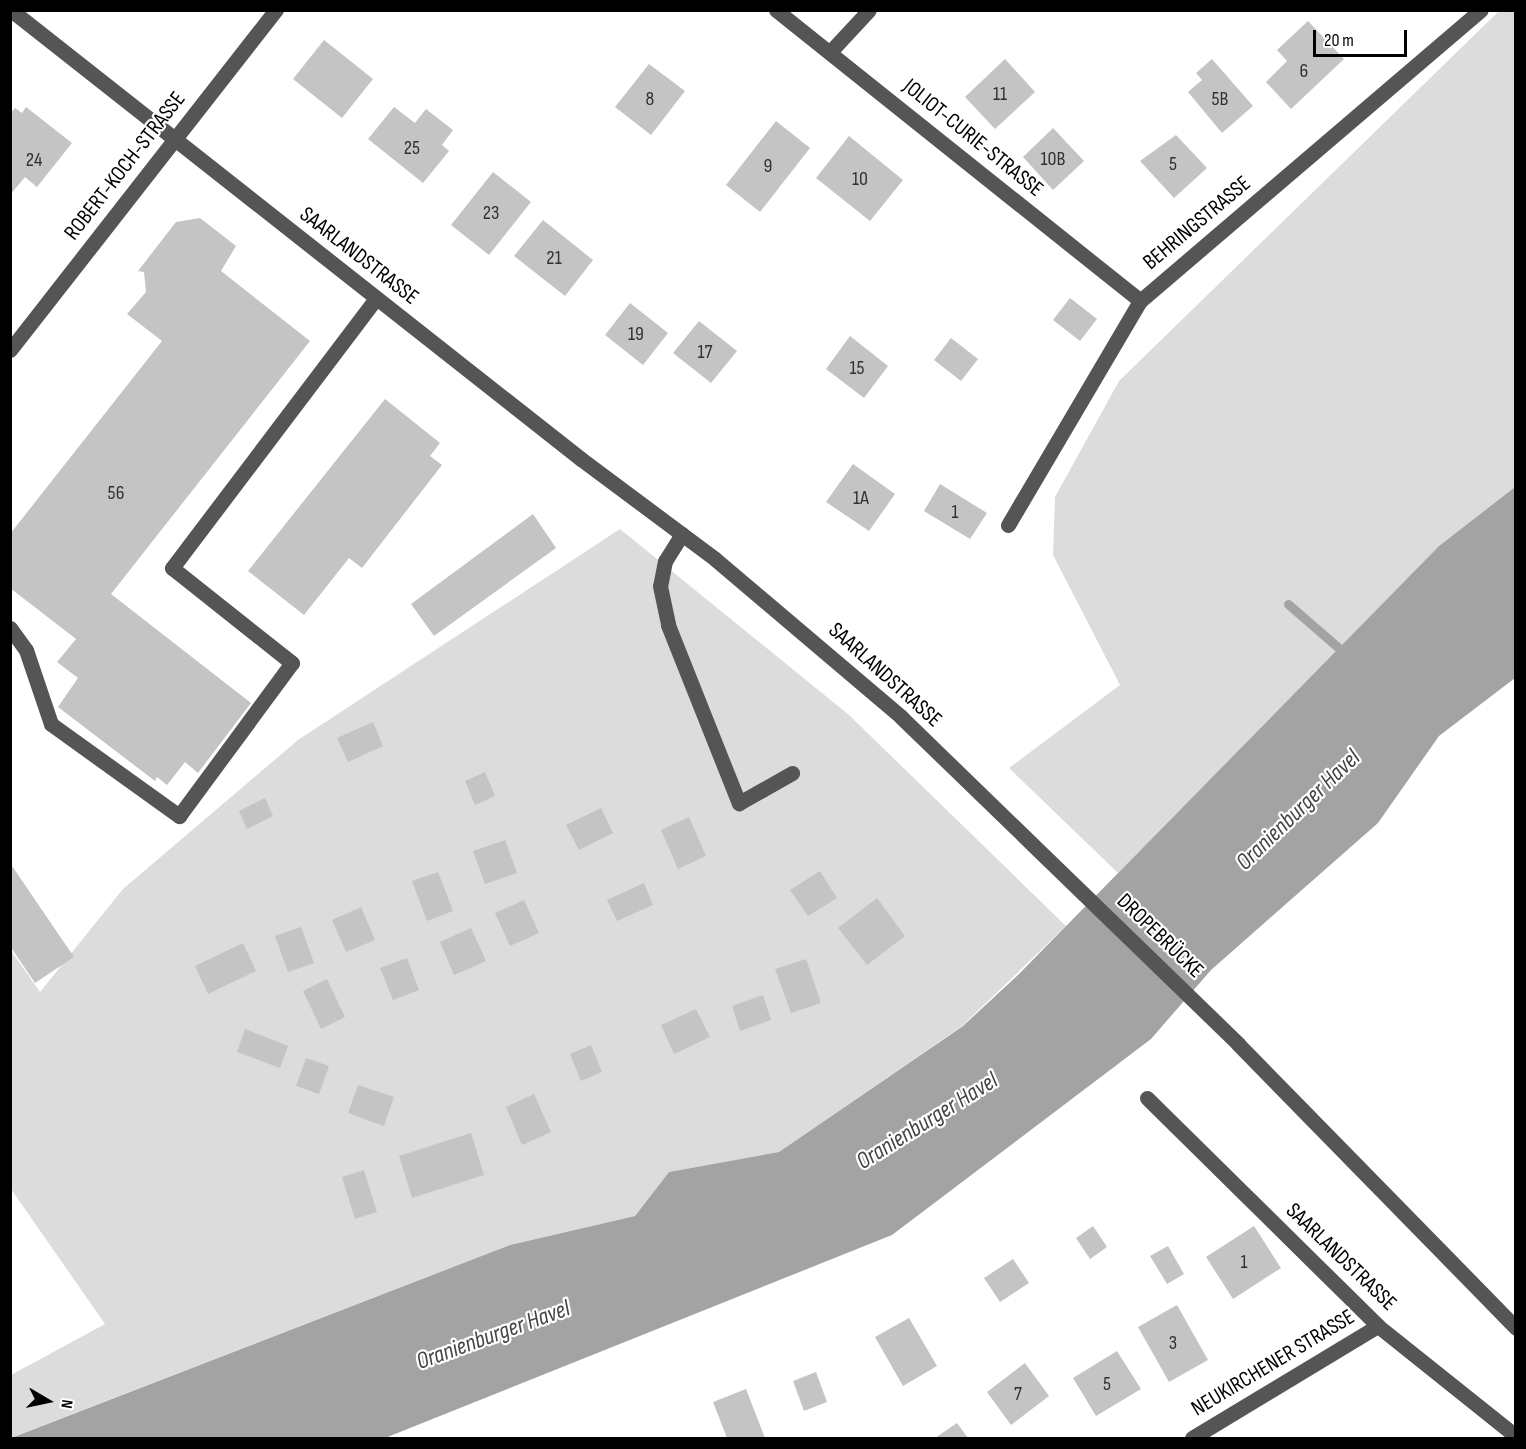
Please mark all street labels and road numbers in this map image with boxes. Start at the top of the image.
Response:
street label: JOLIOT-CURIE-STRASSE [898,73,1048,203]
street label: ROBERT-KOCH-STRASSE [59,87,191,245]
street label: BEHRINGSTRASSE [1138,170,1256,276]
street label: SAARLANDSTRASSE [294,201,424,311]
street label: SAARLANDSTRASSE [823,617,947,733]
street label: DROPEBRÜCKE [1111,888,1209,984]
street label: SAARLANDSTRASSE [1280,1198,1402,1316]
street label: NEUKIRCHENER STRASSE [1187,1304,1359,1422]

